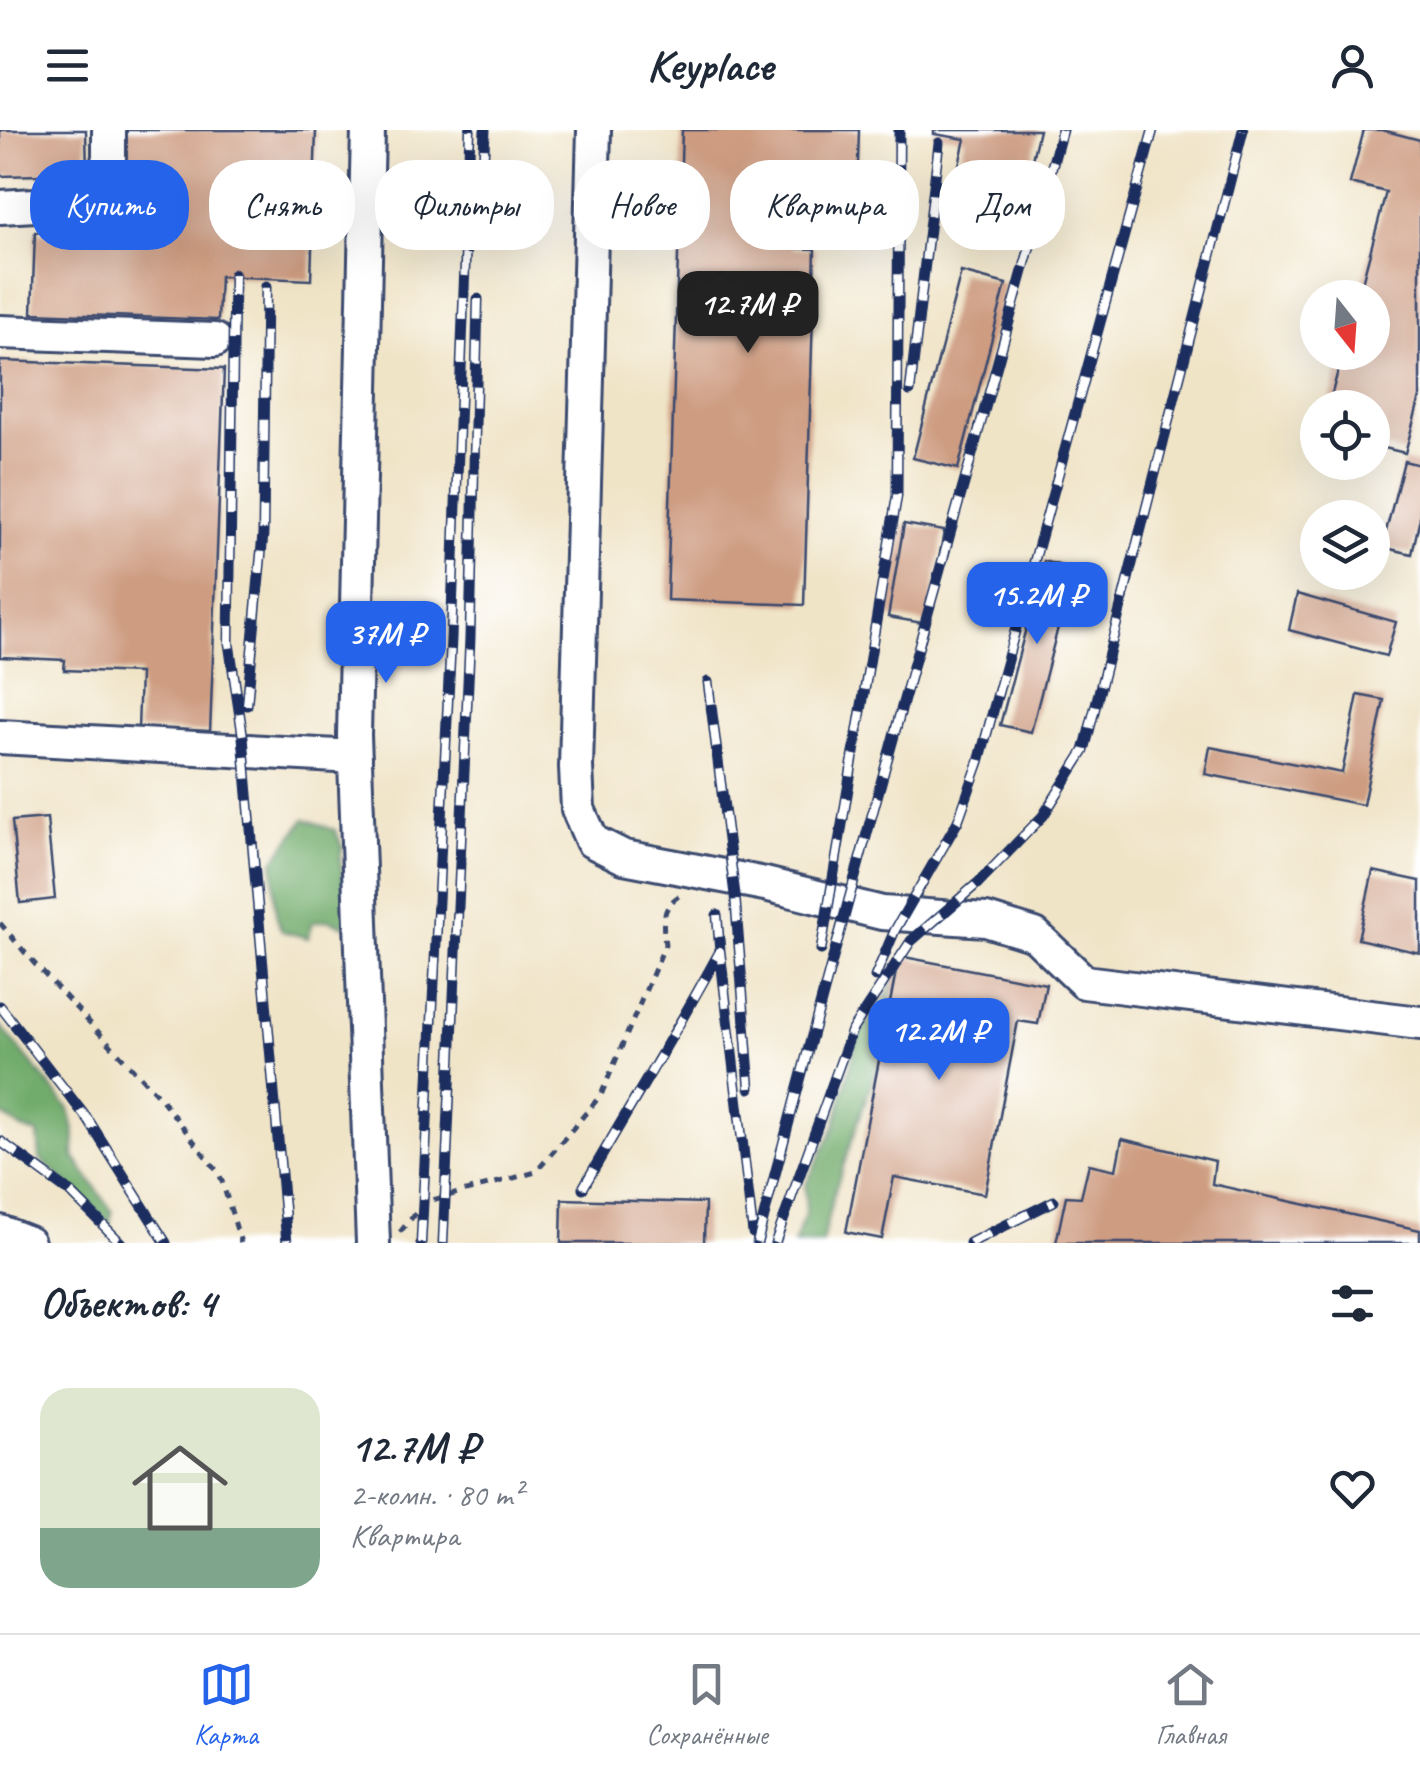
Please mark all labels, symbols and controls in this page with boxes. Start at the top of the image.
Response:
text: Keyplace [647,37,773,94]
icon: menu [40,38,95,93]
icon: person [1325,38,1380,93]
chip: Купить [30,160,189,250]
chip: Снять [209,160,355,250]
chip: Фильтры [375,160,554,250]
chip: Новое [574,160,710,250]
chip: Квартира [730,160,919,250]
chip: Дом [939,160,1065,250]
pin: 12.7M ₽ [656,271,840,356]
north arrow [1300,280,1390,370]
map controls [1300,280,1390,590]
text: 12.7M ₽ [699,283,797,324]
button: locate [1300,390,1390,480]
button: layers [1300,500,1390,590]
pin: 15.2M ₽ [945,562,1129,647]
text: 15.2M ₽ [989,574,1085,615]
pin: 37M ₽ [316,601,456,686]
text: 37M ₽ [348,613,424,654]
pin: 12.2M ₽ [847,998,1031,1083]
text: 12.2M ₽ [890,1010,988,1051]
icon: filters [1325,1276,1380,1331]
text: Объектов: 4 [40,1277,216,1330]
text: 12.7M ₽ [350,1421,477,1474]
icon: home [120,1428,240,1548]
icon: heart [1325,1461,1380,1516]
text: 2-комн. · 80 m² [350,1474,522,1515]
text: Квартира [350,1515,459,1556]
tab: Карта [194,1657,258,1752]
tab: Сохранённые [646,1657,768,1752]
tab: Главная [1156,1657,1226,1752]

